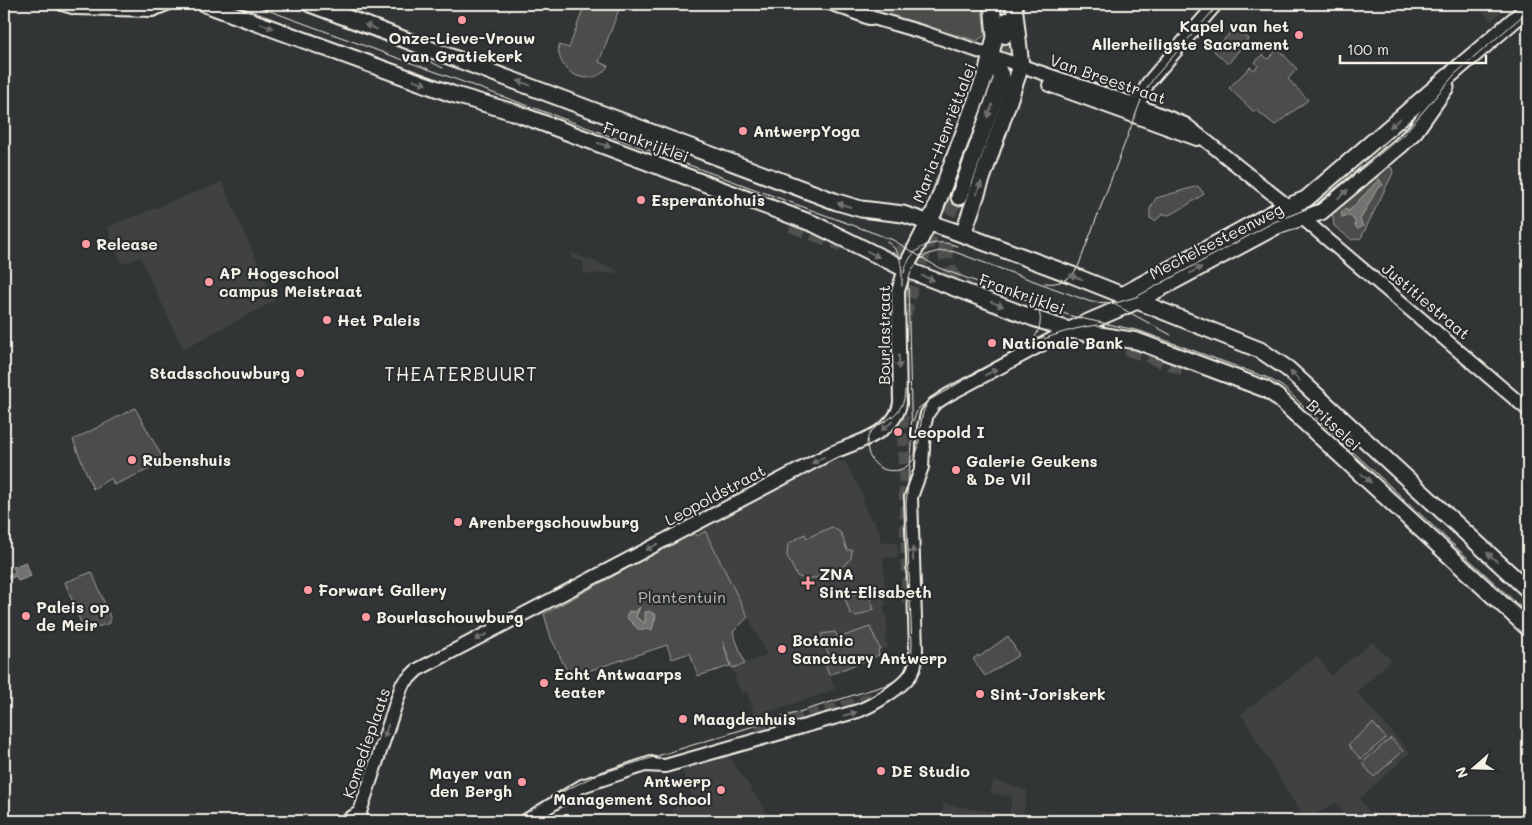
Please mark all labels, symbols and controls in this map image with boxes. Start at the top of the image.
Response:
marker: Onze-Lieve-Vrouw van Gratiekerk [456,14,468,26]
place label: Kapel van het Allerheiligste Sacrament [1091,15,1289,54]
one-way arrow [260,23,275,30]
one-way arrow [363,23,378,31]
place label: Onze-Lieve-Vrouw van Gratiekerk [389,27,535,66]
marker: Kapel van het Allerheiligste Sacrament [1293,29,1305,41]
scale bar [1340,32,1486,64]
text: 100 m [1347,39,1389,59]
street label: Van Breestraat [1047,49,1169,108]
street label: Maria-Henriëttalei [907,60,980,206]
one-way arrow [413,78,428,86]
one-way arrow [516,79,531,86]
one-way arrow [986,104,994,119]
street label: Frankrijklei [600,116,692,167]
one-way arrow [1390,117,1402,129]
place label: AntwerpYoga [753,120,860,141]
marker: AntwerpYoga [737,125,749,137]
one-way arrow [597,142,612,150]
one-way arrow [976,181,983,196]
one-way arrow [1337,188,1350,199]
place label: Esperantohuis [651,189,765,210]
marker: Esperantohuis [635,194,647,206]
street label: Mechelsesteenweg [1145,198,1286,283]
one-way arrow [837,200,852,208]
place label: Release [96,233,158,254]
marker: Release [80,238,92,250]
one-way arrow [866,250,881,258]
street label: Justitiestraat [1378,258,1475,344]
place label: AP Hogeschool campus Meistraat [219,262,362,301]
one-way arrow [1189,265,1203,274]
street label: Frankrijklei [976,268,1068,319]
one-way arrow [1068,273,1083,281]
one-way arrow [921,274,936,282]
marker: AP Hogeschool campus Meistraat [203,276,215,288]
street label: Bourlastraat [873,285,894,385]
one-way arrow [989,301,1004,308]
place label: Het Paleis [337,309,420,330]
marker: Het Paleis [321,314,333,326]
place label: Nationale Bank [1002,332,1123,353]
marker: Nationale Bank [986,337,998,349]
one-way arrow [895,355,903,371]
district label: THEATERBUURT [384,361,538,386]
place label: Stadsschouwburg [150,362,290,383]
marker: Stadsschouwburg [294,367,306,379]
one-way arrow [983,368,998,376]
one-way arrow [1290,370,1302,382]
street label: Britselei [1303,394,1366,455]
one-way arrow [881,420,894,431]
place label: Leopold I [908,421,985,442]
marker: Leopold I [892,426,904,438]
place label: Rubenshuis [142,449,231,470]
place label: Galerie Geukens & De Vil [966,450,1097,489]
marker: Rubenshuis [126,454,138,466]
one-way arrow [811,456,825,464]
street label: Leopoldstraat [661,459,769,530]
marker: Galerie Geukens & De Vil [950,464,962,476]
one-way arrow [1359,472,1371,484]
place label: Arenbergschouwburg [468,511,639,532]
marker: Arenbergschouwburg [452,516,464,528]
one-way arrow [645,543,659,551]
one-way arrow [908,546,916,562]
one-way arrow [1487,551,1499,563]
place label: ZNA Sint-Elisabeth [819,563,931,602]
marker: ZNA Sint-Elisabeth [801,576,815,590]
place label: Forwart Gallery [318,579,447,600]
marker: Forwart Gallery [302,584,314,596]
park label: Plantentuin [638,586,726,607]
place label: Paleis op de Meir [36,596,110,635]
place label: Bourlaschouwburg [376,606,524,627]
marker: Paleis op de Meir [20,610,32,622]
marker: Bourlaschouwburg [360,611,372,623]
place label: Botanic Sanctuary Antwerp [792,629,947,668]
one-way arrow [473,633,488,642]
marker: Botanic Sanctuary Antwerp [776,643,788,655]
place label: Echt Antwaarps teater [554,663,682,702]
marker: Echt Antwaarps teater [538,677,550,689]
place label: Sint-Joriskerk [990,683,1106,704]
street label: Komedieplaats [337,685,394,801]
marker: Sint-Joriskerk [974,688,986,700]
place label: Maagdenhuis [693,708,796,729]
one-way arrow [843,709,858,717]
marker: Maagdenhuis [677,713,689,725]
one-way arrow [382,723,389,738]
north arrow [1450,742,1500,792]
place label: DE Studio [891,760,970,781]
place label: Mayer van den Bergh [429,762,512,801]
text: N [1451,764,1472,781]
marker: DE Studio [875,765,887,777]
place label: Antwerp Management School [553,770,711,809]
marker: Mayer van den Bergh [516,776,528,788]
marker: Antwerp Management School [715,784,727,796]

